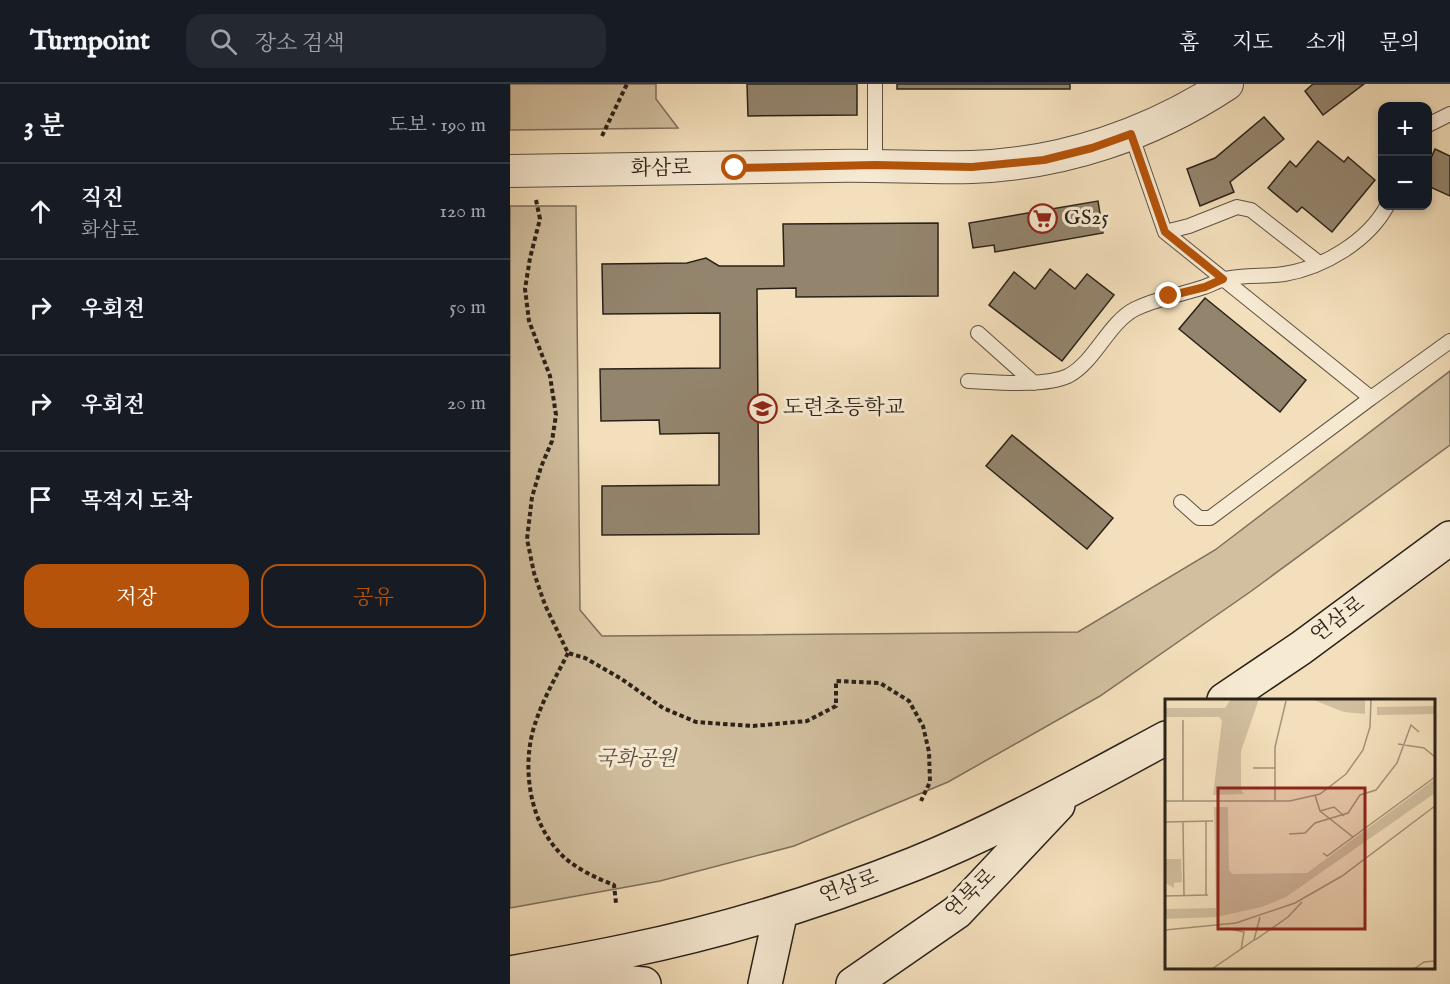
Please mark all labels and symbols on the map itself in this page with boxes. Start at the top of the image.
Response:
route start [721,154,747,180]
street label: 화삼로 [630,155,692,183]
supermarket icon: GS25 [1027,202,1059,234]
place label: GS25 [1064,205,1109,232]
route end [1155,282,1181,308]
school or university icon: 도련초등학교 [746,392,778,424]
place label: 도련초등학교 [783,395,905,422]
street label: 연삼로 [1306,591,1370,649]
inset map [1165,699,1435,969]
park label: 국화공원 [595,746,678,773]
street label: 연북로 [940,863,1002,925]
street label: 연삼로 [816,864,882,910]

